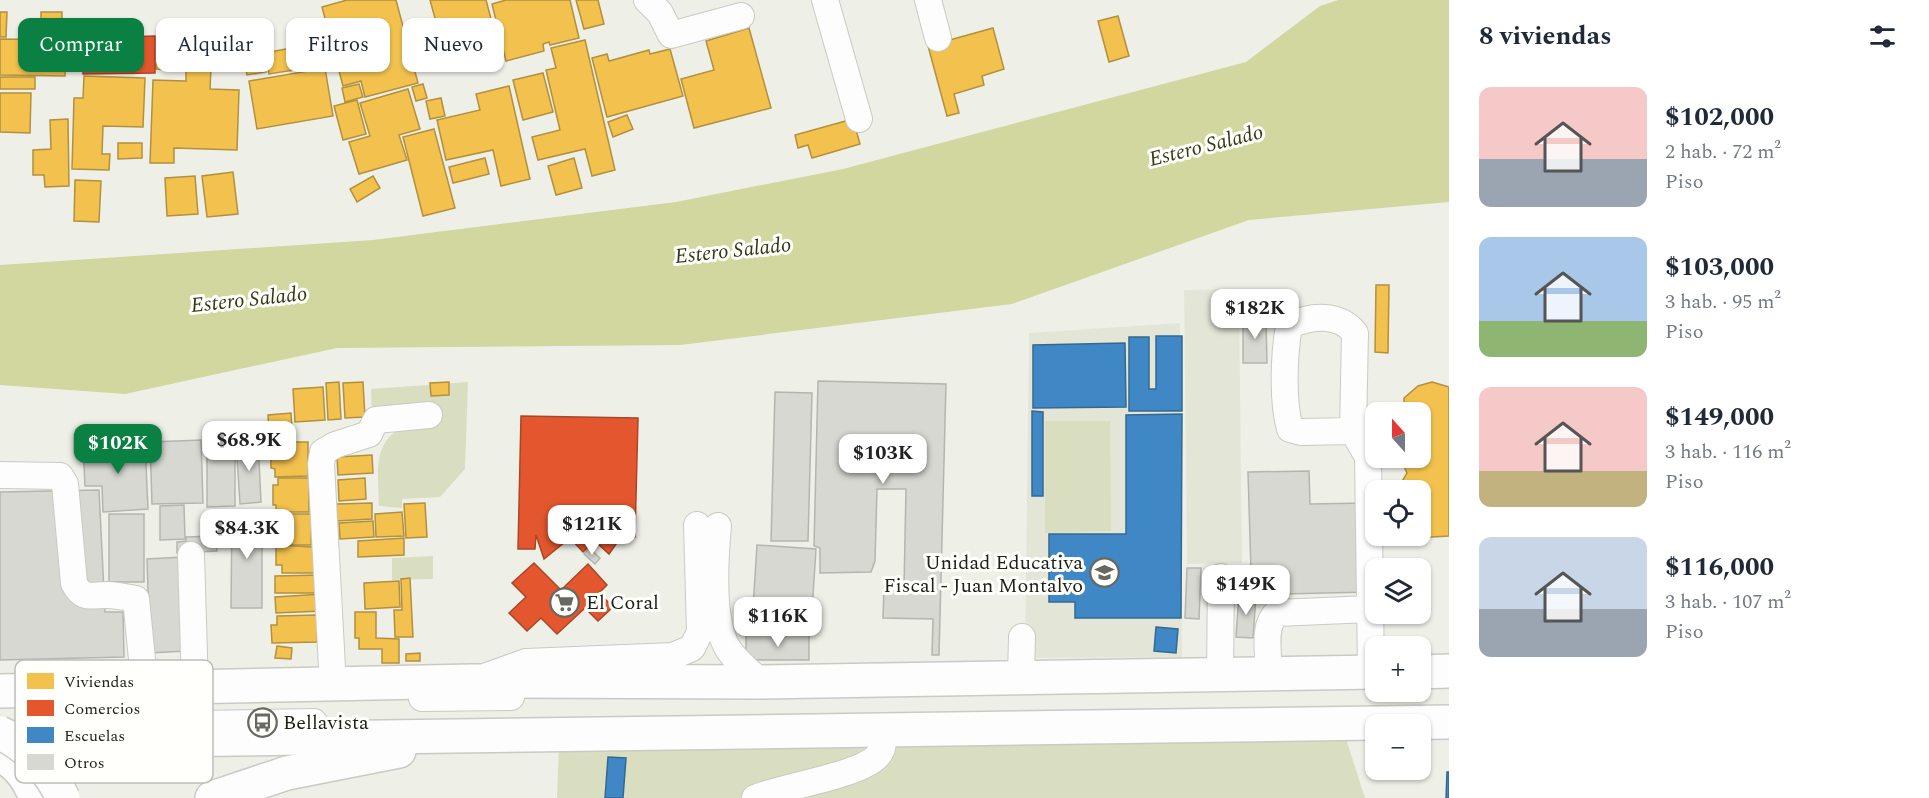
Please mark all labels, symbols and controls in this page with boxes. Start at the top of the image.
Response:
text: 8 viviendas [1479,16,1612,56]
chip: Comprar [18,18,144,72]
chip: Alquilar [156,18,274,72]
chip: Filtros [286,18,390,72]
chip: Nuevo [402,18,504,72]
icon: filters [1866,20,1899,53]
text: $102,000 [1665,97,1774,137]
icon: home [1527,111,1599,183]
water label: Estero Salado [1146,116,1267,176]
text: 2 hab. · 72 m² [1665,137,1781,167]
text: Piso [1665,167,1703,197]
water label: Estero Salado [673,229,793,273]
text: $103,000 [1665,247,1774,287]
icon: home [1527,261,1599,333]
water label: Estero Salado [189,278,309,322]
text: 3 hab. · 95 m² [1665,287,1781,317]
pin: $182K [1213,289,1297,340]
text: $182K [1225,293,1285,323]
text: Piso [1665,317,1703,347]
text: $149,000 [1665,397,1774,437]
north arrow [1365,402,1431,468]
map controls [1365,402,1431,780]
icon: home [1527,411,1599,483]
pin: $68.9K [200,421,298,472]
pin: $102K [76,424,160,475]
text: $68.9K [216,425,282,455]
text: $102K [88,428,148,458]
pin: $103K [841,434,925,485]
text: 3 hab. · 116 m² [1665,437,1791,467]
text: $103K [853,438,913,468]
text: Piso [1665,467,1703,497]
button: locate [1365,480,1431,546]
pin: $121K [550,505,634,556]
pin: $84.3K [198,509,296,560]
text: $121K [562,509,622,539]
text: $84.3K [214,513,280,543]
text: $116,000 [1665,547,1774,587]
place label: Unidad Educativa Fiscal - Juan Montalvo [883,548,1083,601]
school or university icon: Unidad Educativa Fiscal - Juan Montalvo [1088,557,1120,589]
button: layers [1365,558,1431,624]
icon: home [1527,561,1599,633]
pin: $149K [1204,565,1288,616]
text: $149K [1216,569,1276,599]
supermarket icon: El Coral [549,586,581,618]
text: 3 hab. · 107 m² [1665,587,1791,617]
place label: El Coral [586,588,659,618]
pin: $116K [736,597,820,648]
text: $116K [748,601,808,631]
text: Piso [1665,617,1703,647]
button: + [1365,636,1431,702]
legend [15,660,213,783]
text: Viviendas [64,670,134,694]
text: Comercios [64,697,140,721]
bus stop icon: Bellavista [246,706,278,738]
place label: Bellavista [283,708,369,738]
button: − [1365,714,1431,780]
text: Escuelas [64,724,125,748]
text: Otros [64,751,105,775]

